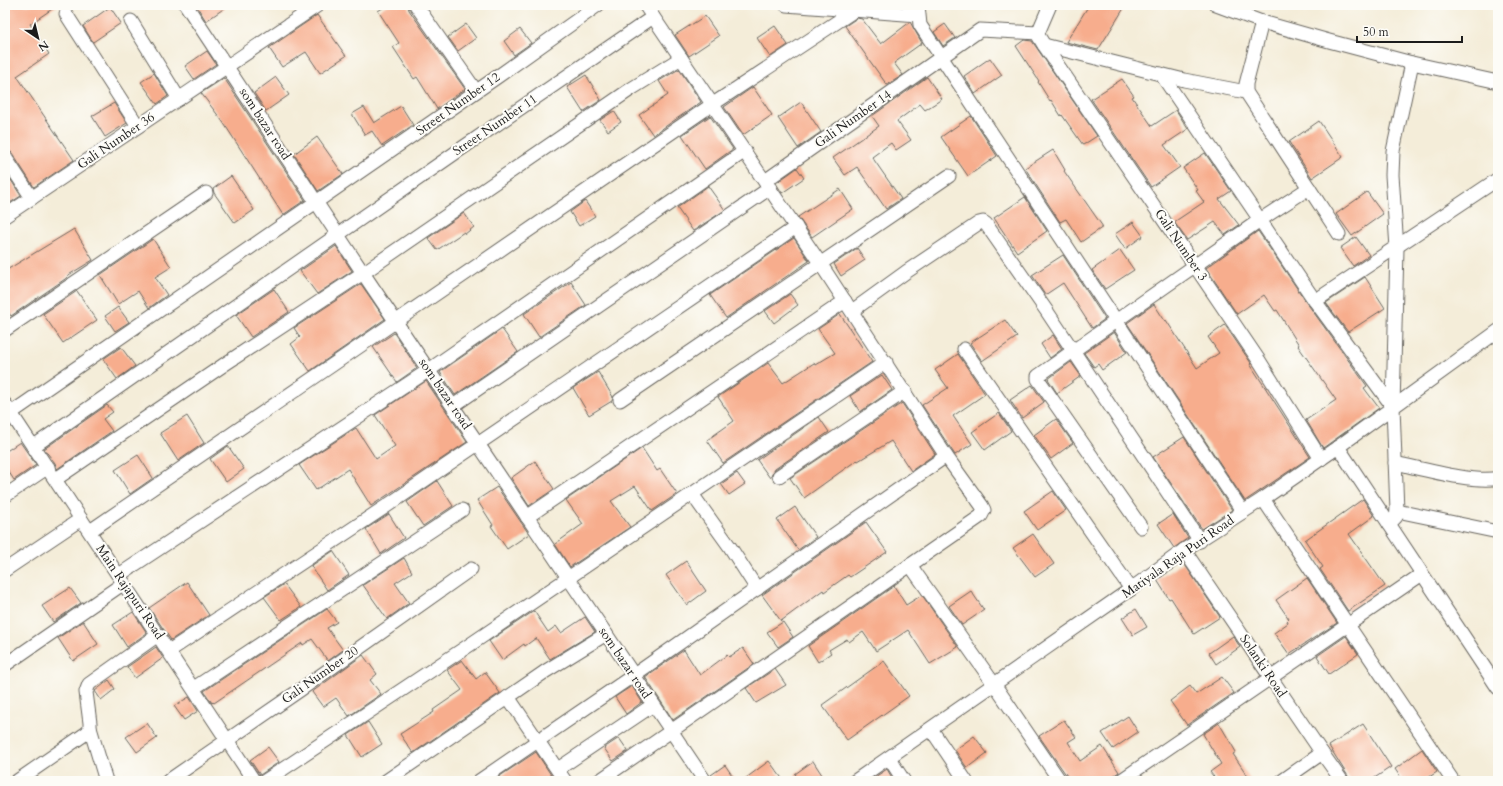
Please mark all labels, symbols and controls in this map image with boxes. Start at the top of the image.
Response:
north arrow [18,18,58,58]
scale bar [1357,18,1462,44]
text: 50 m [1363,24,1390,40]
text: N [35,37,52,55]
street label: Street Number 12 [413,68,504,140]
street label: som bazar road [235,85,295,164]
street label: Gali Number 14 [811,86,895,152]
street label: Street Number 11 [449,90,541,160]
street label: Gali Number 36 [74,108,159,174]
street label: Gali Number 3 [1150,205,1212,285]
street label: som bazar road [414,355,476,433]
street label: Matiyala Raja Puri Road [1118,511,1238,603]
street label: Main Rajapuri Road [92,541,168,643]
street label: som bazar road [594,624,656,702]
street label: Solanki Road [1235,631,1291,701]
street label: Gali Number 20 [278,642,362,708]

